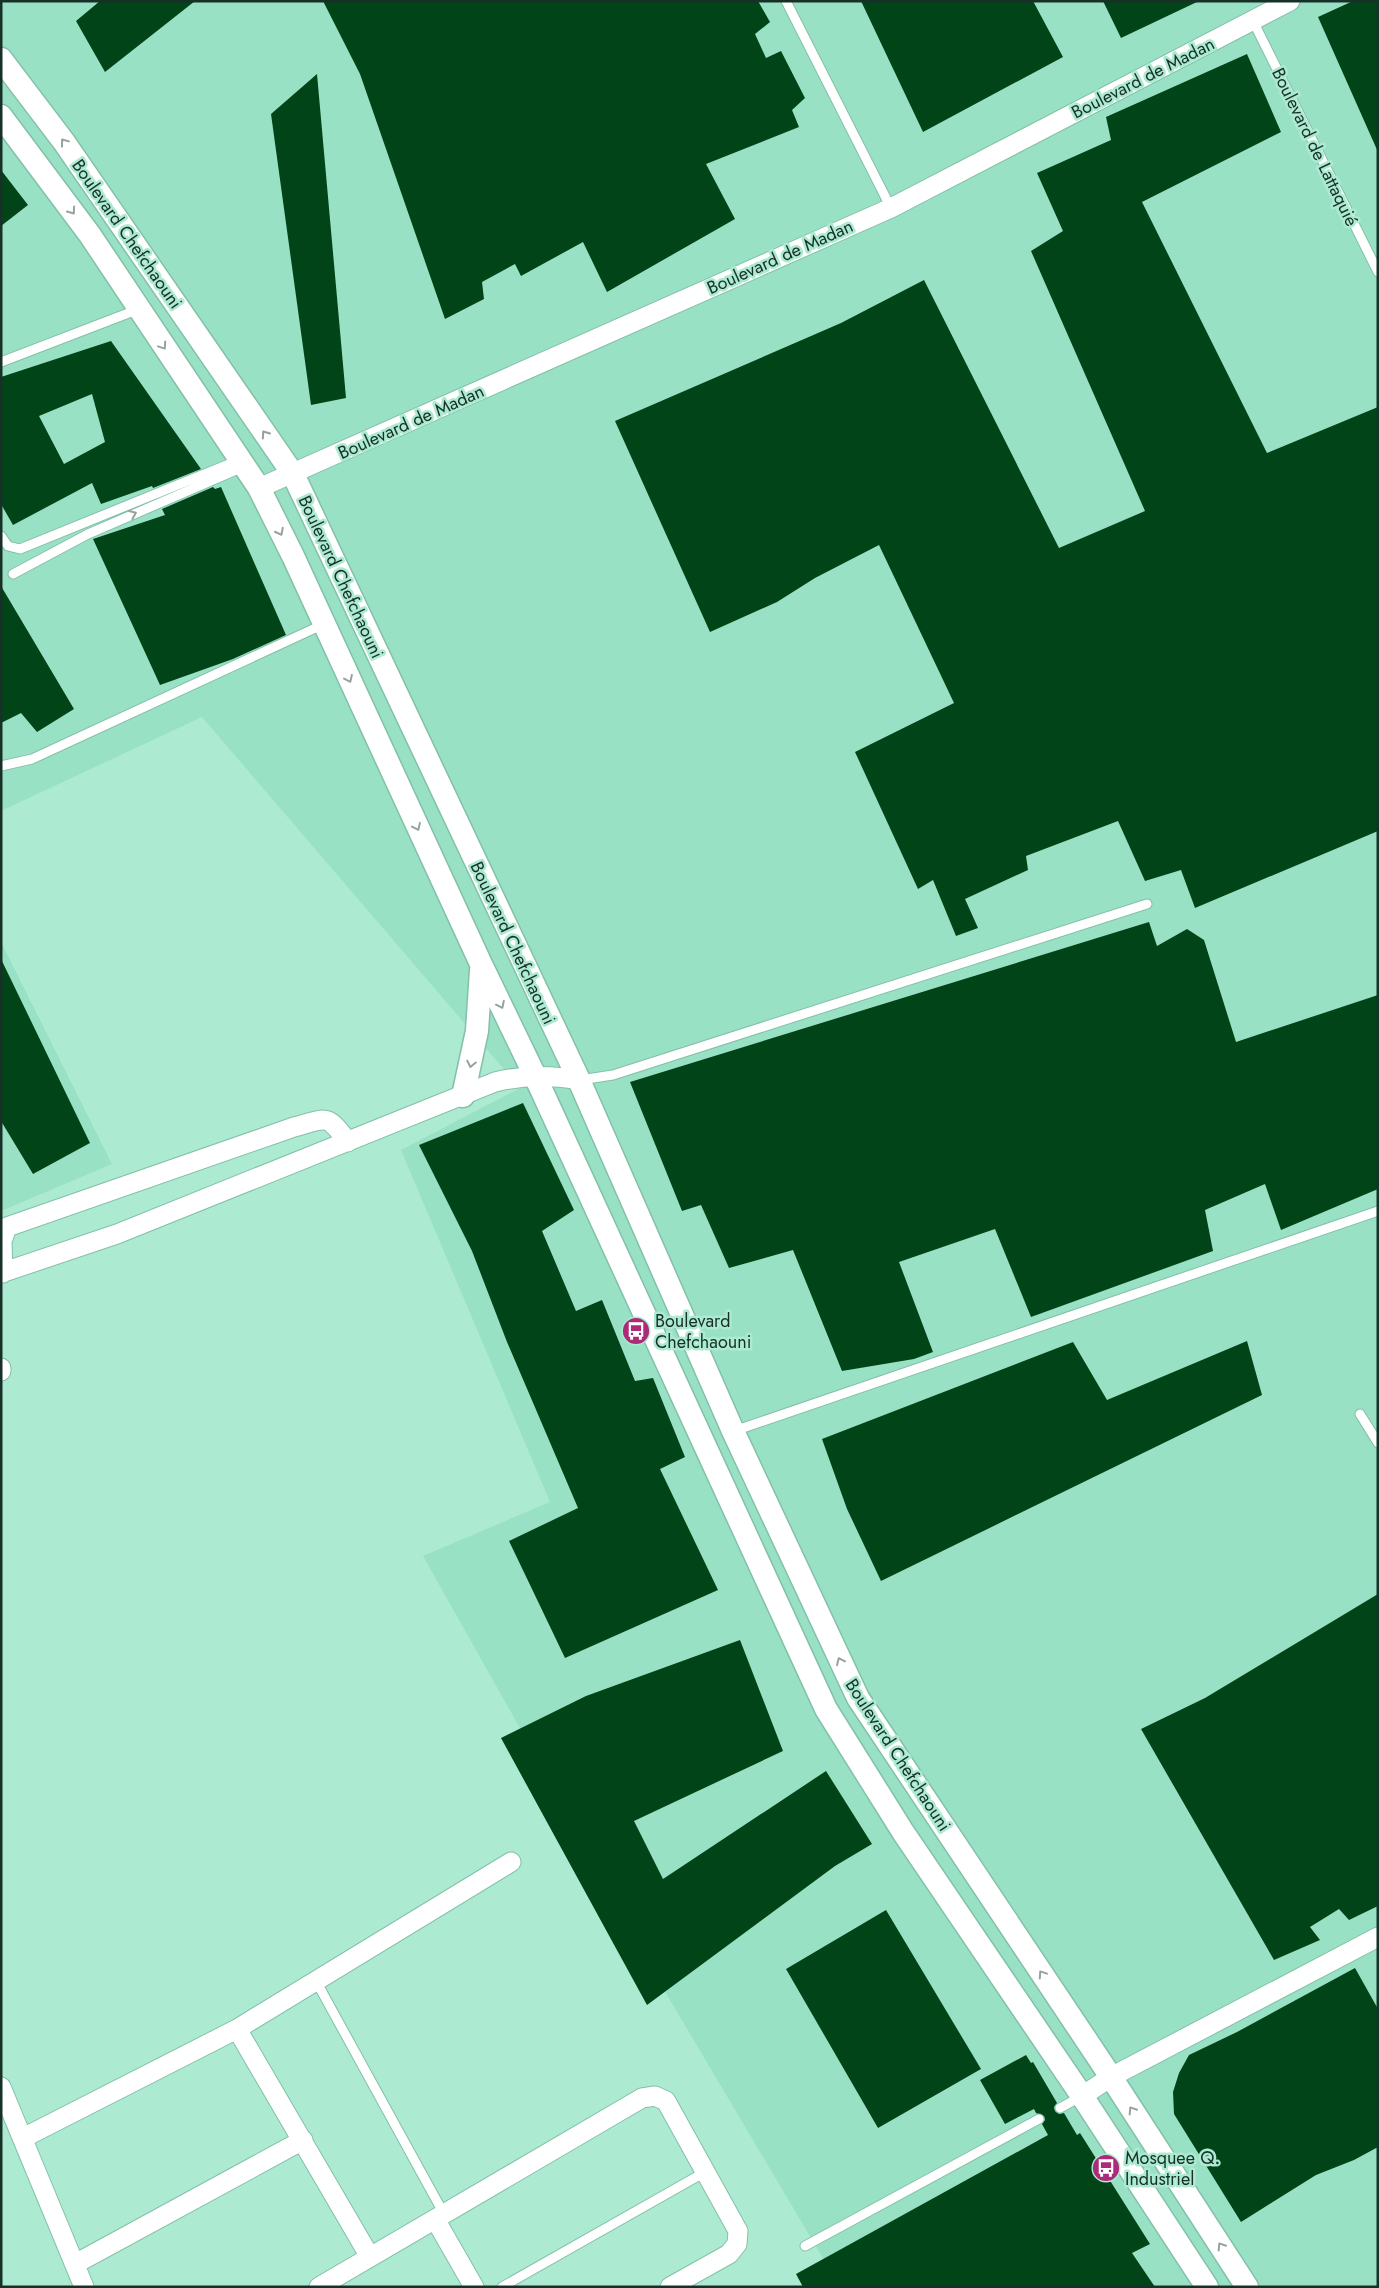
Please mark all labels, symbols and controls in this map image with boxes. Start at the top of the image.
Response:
street label: Boulevard de Madan [1067,31,1219,125]
street label: Boulevard de Lattaquié [1265,63,1365,231]
one-way arrow [61,138,70,148]
street label: Boulevard Chefchaouni [66,154,188,314]
one-way arrow [66,205,75,215]
street label: Boulevard de Madan [703,213,857,301]
one-way arrow [157,340,166,349]
street label: Boulevard de Madan [334,378,488,466]
one-way arrow [262,430,271,440]
street label: Boulevard Chefchaouni [292,491,390,663]
one-way arrow [128,510,137,521]
one-way arrow [274,527,284,536]
one-way arrow [343,674,354,683]
one-way arrow [411,821,421,830]
street label: Boulevard Chefchaouni [464,857,562,1029]
one-way arrow [495,1000,505,1009]
one-way arrow [466,1060,476,1069]
place label: Boulevard Chefchaouni [655,1308,751,1355]
bus stop icon: Boulevard Chefchaouni [621,1316,651,1346]
one-way arrow [836,1657,847,1666]
street label: Boulevard Chefchaouni [839,1674,957,1836]
one-way arrow [1039,1970,1048,1980]
one-way arrow [1129,2106,1138,2115]
place label: Mosquee Q. Industriel [1125,2145,1220,2192]
bus stop icon: Mosquee Q. Industriel [1091,2153,1121,2183]
one-way arrow [1218,2242,1227,2251]

